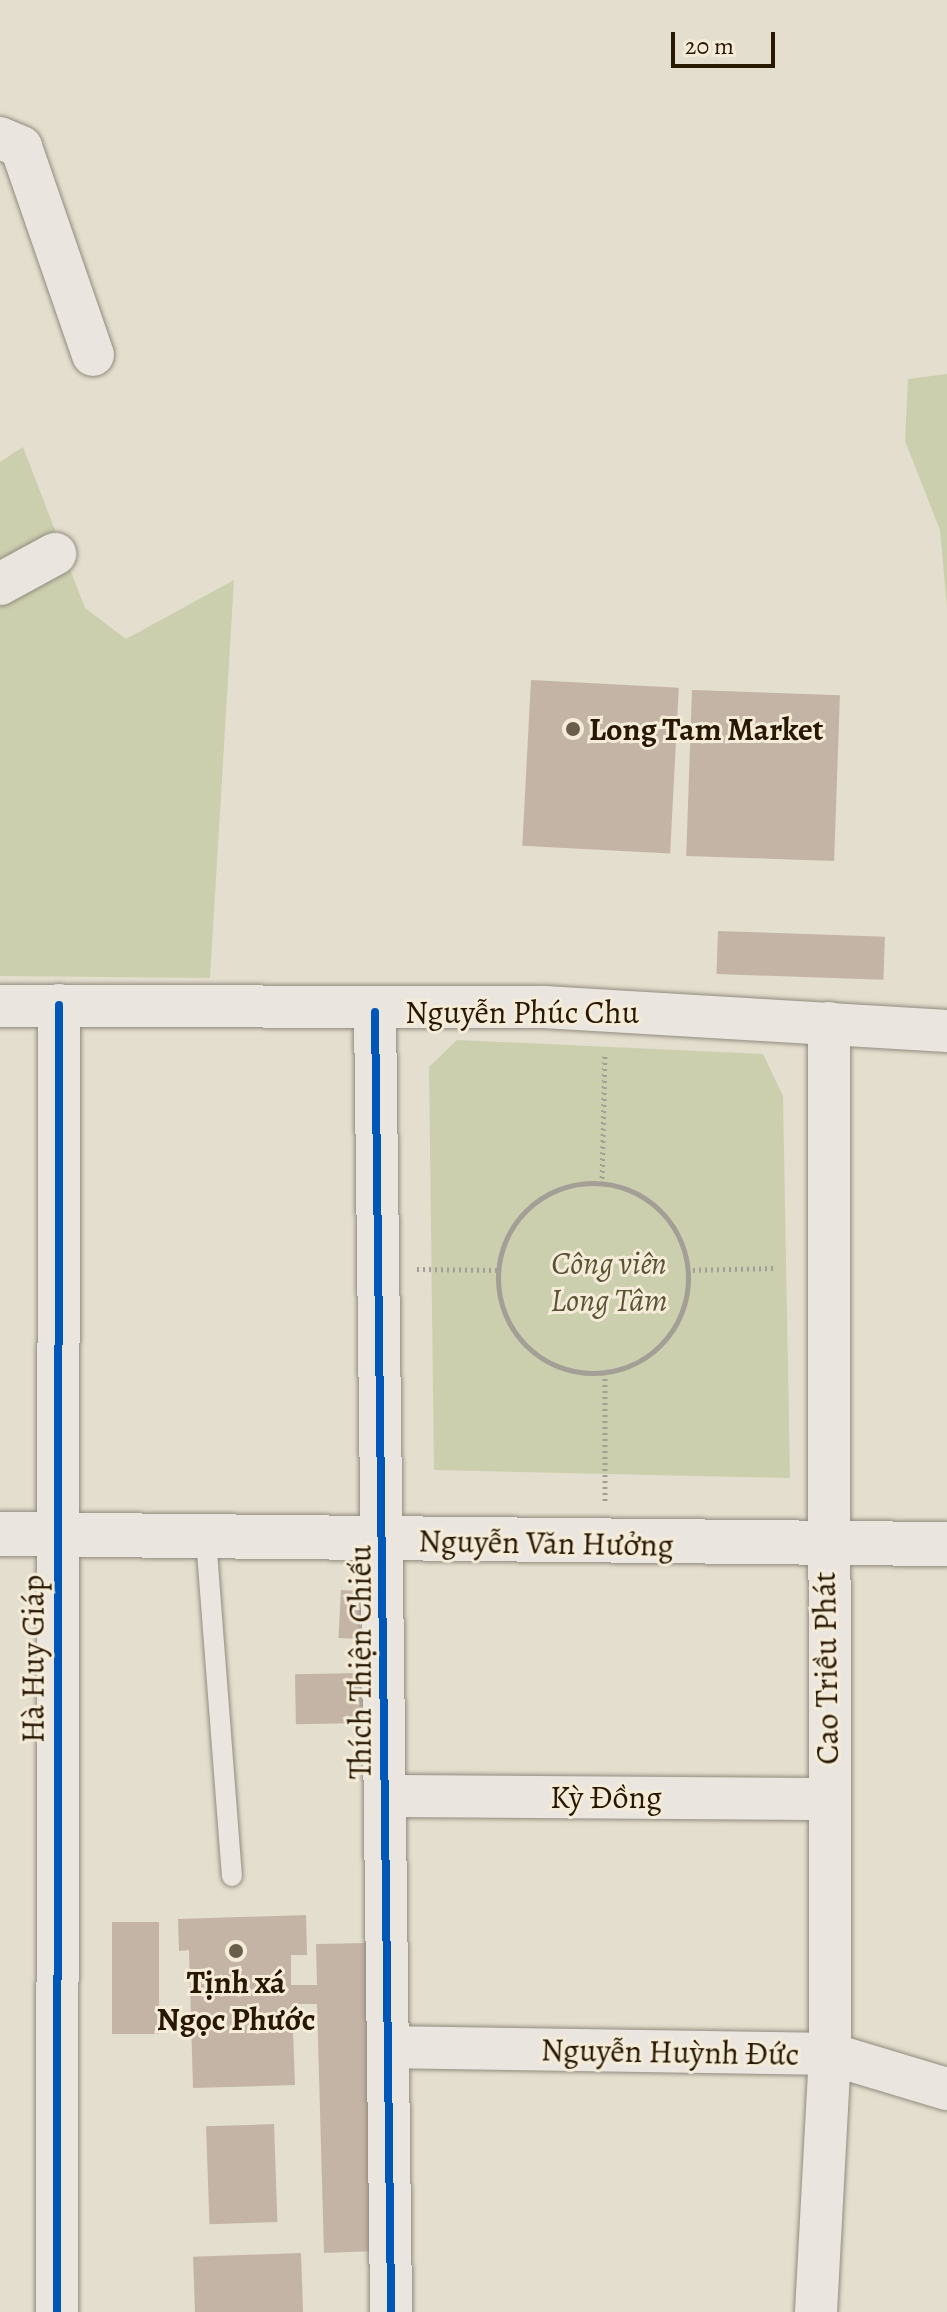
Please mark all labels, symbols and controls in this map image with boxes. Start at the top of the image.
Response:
scale bar [675,16,779,66]
text: 20 m [685,30,734,62]
place label: Long Tam Market [589,710,823,748]
marker: Long Tam Market [564,720,582,738]
street label: Nguyễn Phúc Chu [405,993,639,1031]
park label: Công viên Long Tâm [550,1245,668,1320]
street label: Nguyễn Văn Hưởng [418,1522,674,1564]
street label: Thích Thiện Chiếu [341,1545,379,1779]
street label: Cao Triều Phát [805,1571,847,1765]
street label: Hà Huy Giáp [14,1575,52,1743]
street label: Kỳ Đồng [550,1778,662,1816]
marker: Tịnh xá Ngọc Phước [227,1942,245,1960]
place label: Tịnh xá Ngọc Phước [156,1964,316,2039]
street label: Nguyễn Huỳnh Đức [541,2031,799,2073]

